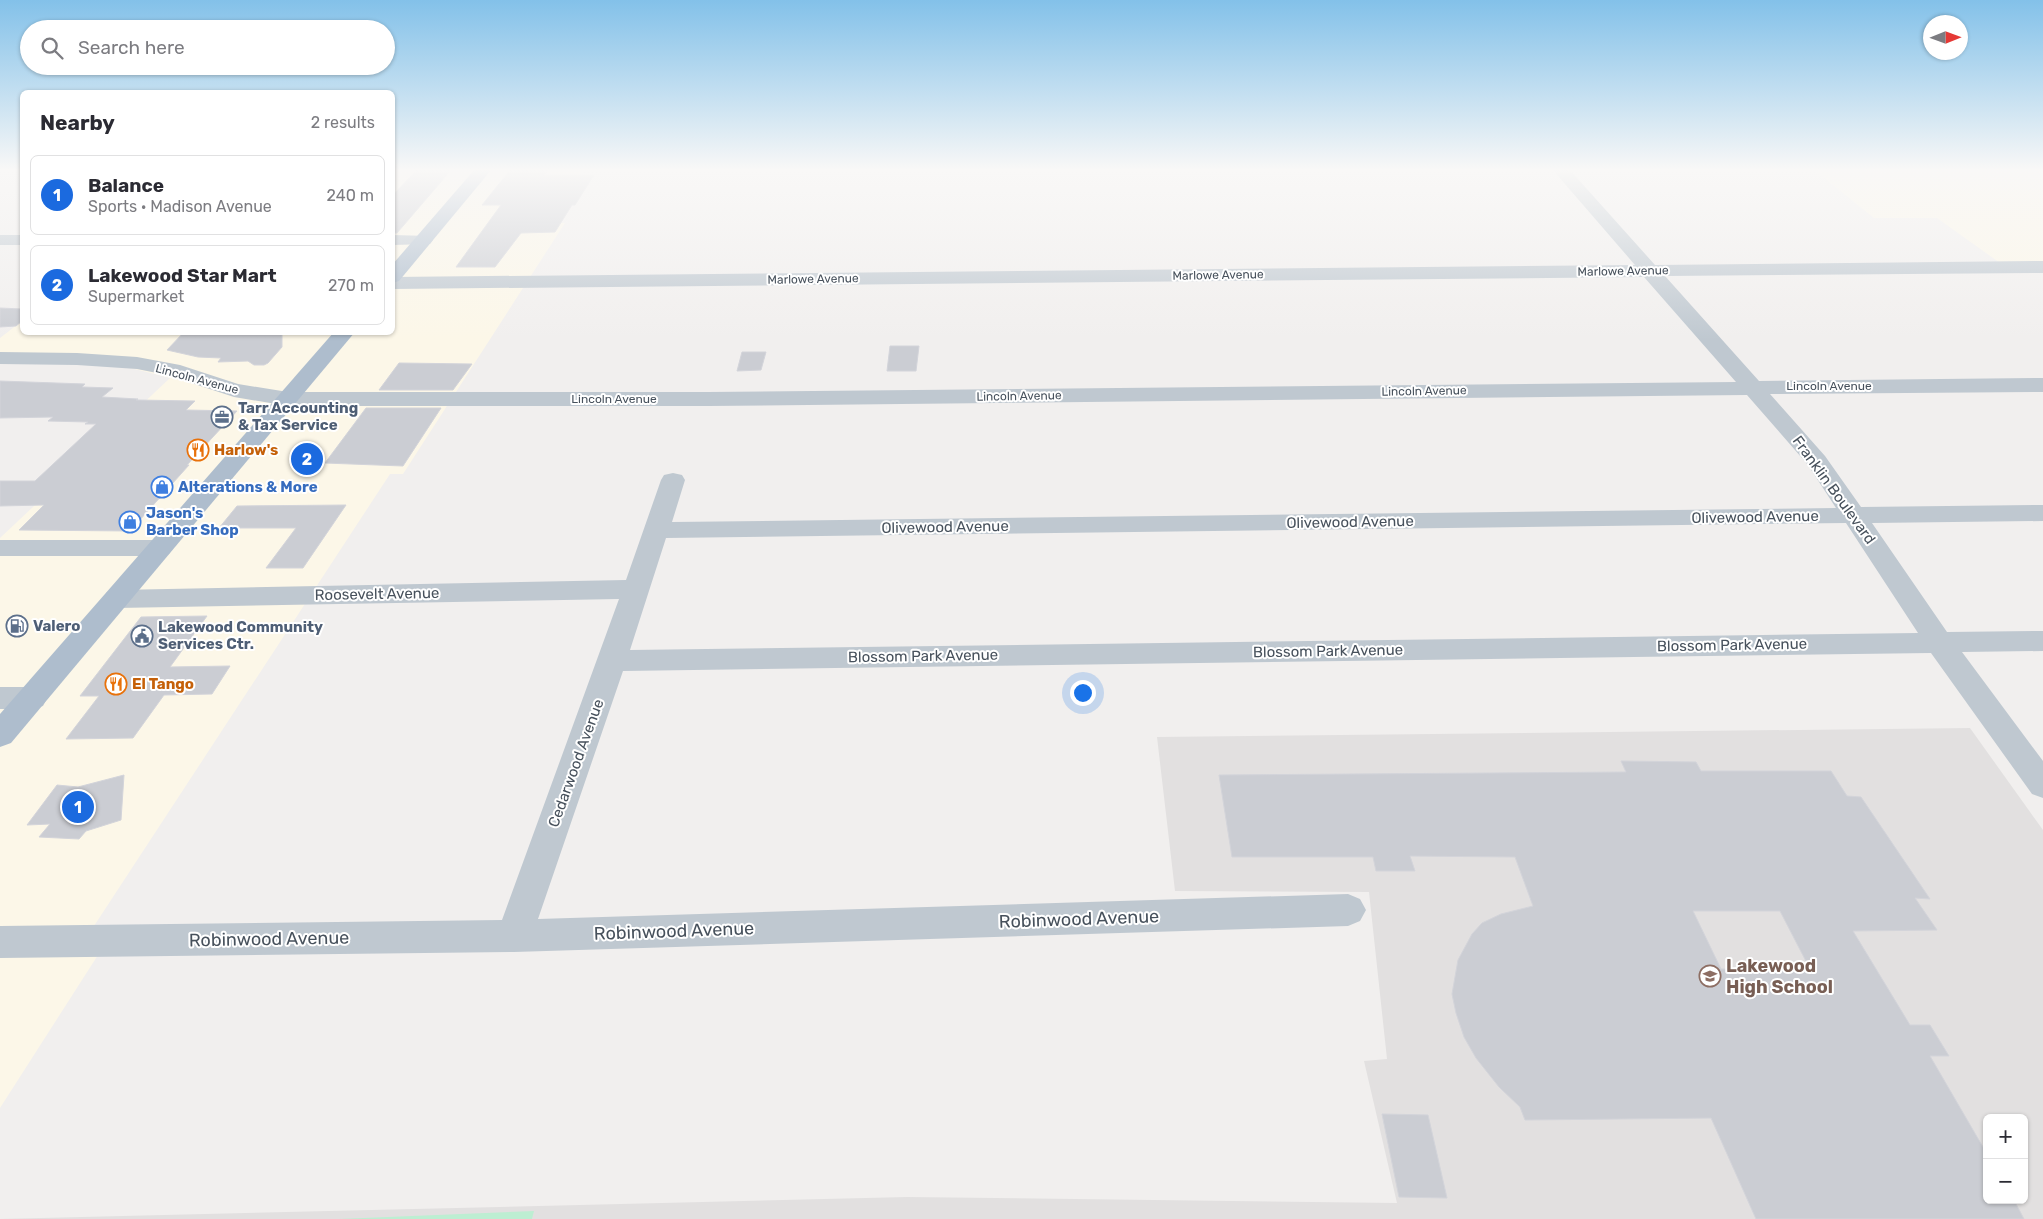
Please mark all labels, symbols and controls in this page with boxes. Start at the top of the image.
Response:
north arrow [1923,15,1968,60]
search box [20,20,395,75]
icon: search [38,34,66,62]
text: Search here [78,36,185,59]
text: Nearby [40,110,115,135]
text: 2 results [311,113,375,132]
text: Balance [88,174,164,197]
text: 1 [53,186,61,205]
text: 240 m [327,186,374,205]
text: Sports · Madison Avenue [88,197,272,216]
street label: Marlowe Avenue [1577,263,1669,279]
text: Lakewood Star Mart [88,264,277,287]
street label: Marlowe Avenue [1172,267,1264,283]
street label: Marlowe Avenue [767,271,859,287]
text: 2 [52,276,62,295]
text: 270 m [328,276,374,295]
text: Supermarket [88,287,184,306]
street label: Lincoln Avenue [154,361,240,397]
street label: Lincoln Avenue [1786,379,1872,393]
street label: Lincoln Avenue [1381,383,1467,399]
street label: Lincoln Avenue [976,388,1062,404]
street label: Lincoln Avenue [571,392,657,406]
place label: Tarr Accounting & Tax Service [238,399,358,434]
office icon: Tarr Accounting & Tax Service [210,405,234,429]
street label: Franklin Boulevard [1789,432,1879,548]
restaurant icon: Harlow's [186,438,210,462]
pin: 2 [291,440,323,478]
place label: Harlow's [214,441,278,459]
shop icon: Alterations & More [150,475,174,499]
place label: Alterations & More [178,478,318,496]
place label: Jason's Barber Shop [146,504,239,539]
street label: Olivewood Avenue [1691,507,1819,527]
shop icon: Jason's Barber Shop [118,510,142,534]
street label: Olivewood Avenue [1286,512,1414,532]
street label: Olivewood Avenue [881,517,1009,537]
street label: Roosevelt Avenue [315,584,439,604]
fuel station icon: Valero [5,614,29,638]
place label: Valero [33,617,80,635]
place label: Lakewood Community Services Ctr. [158,618,323,653]
public building icon: Lakewood Community Services Ctr. [130,624,154,648]
street label: Blossom Park Avenue [1657,635,1807,655]
street label: Blossom Park Avenue [1253,641,1403,661]
street label: Blossom Park Avenue [848,646,998,666]
restaurant icon: El Tango [104,672,128,696]
place label: El Tango [132,675,194,693]
your location [1070,680,1096,706]
street label: Cedarwood Avenue [544,696,608,830]
pin: 1 [62,788,94,826]
street label: Robinwood Avenue [998,905,1160,933]
street label: Robinwood Avenue [593,917,755,945]
street label: Robinwood Avenue [189,927,349,951]
place label: Lakewood High School [1726,955,1833,998]
school or university icon: Lakewood High School [1698,964,1722,988]
map controls [1983,1114,2028,1204]
button: + [1983,1114,2028,1159]
button: − [1983,1159,2028,1204]

